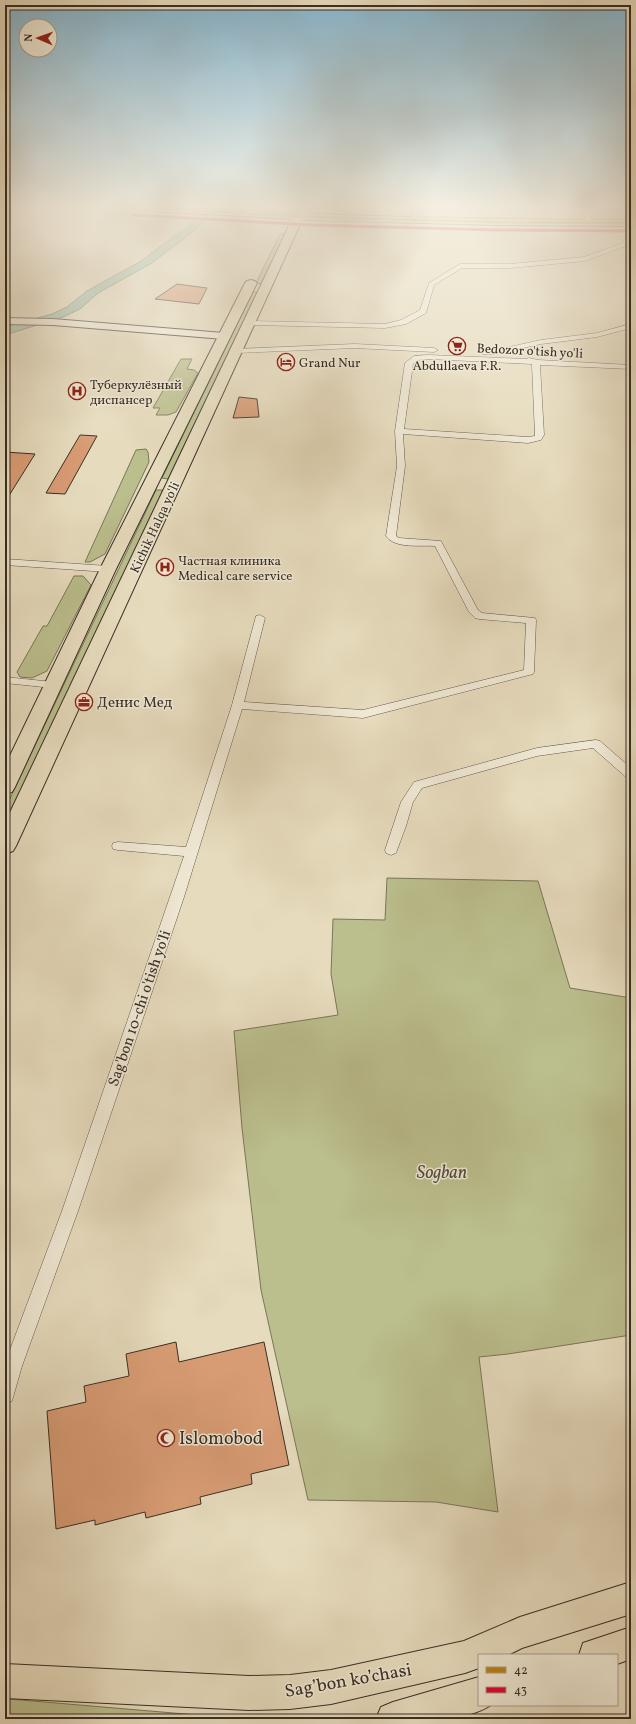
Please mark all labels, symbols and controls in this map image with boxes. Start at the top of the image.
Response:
north arrow [18,18,58,58]
text: N [22,33,37,42]
supermarket icon: Abdullaeva F.R. [447,336,467,356]
street label: Bedozor o'tish yo'li [476,340,584,364]
hotel icon: Grand Nur [276,352,296,372]
place label: Grand Nur [299,355,361,373]
place label: Abdullaeva F.R. [413,358,501,376]
place label: Туберкулёзный диспансер [90,377,182,410]
hospital icon: Туберкулёзный диспансер [67,381,87,401]
street label: Kichik Halqa yo'li [127,479,185,577]
place label: Частная клиника Medical care service [178,553,292,586]
hospital icon: Частная клиника Medical care service [155,557,175,577]
office icon: Денис Мед [74,692,94,712]
place label: Денис Мед [97,693,173,714]
street label: Sag'bon 10-chi o'tish yo'li [104,928,177,1089]
park label: Sogban [417,1161,467,1186]
place label: Islomobod [179,1427,263,1452]
mosque icon: Islomobod [156,1428,176,1448]
legend [478,1654,618,1706]
street label: Sag’bon ko’chasi [283,1658,414,1705]
text: 42 [514,1663,528,1679]
text: 43 [514,1683,527,1699]

